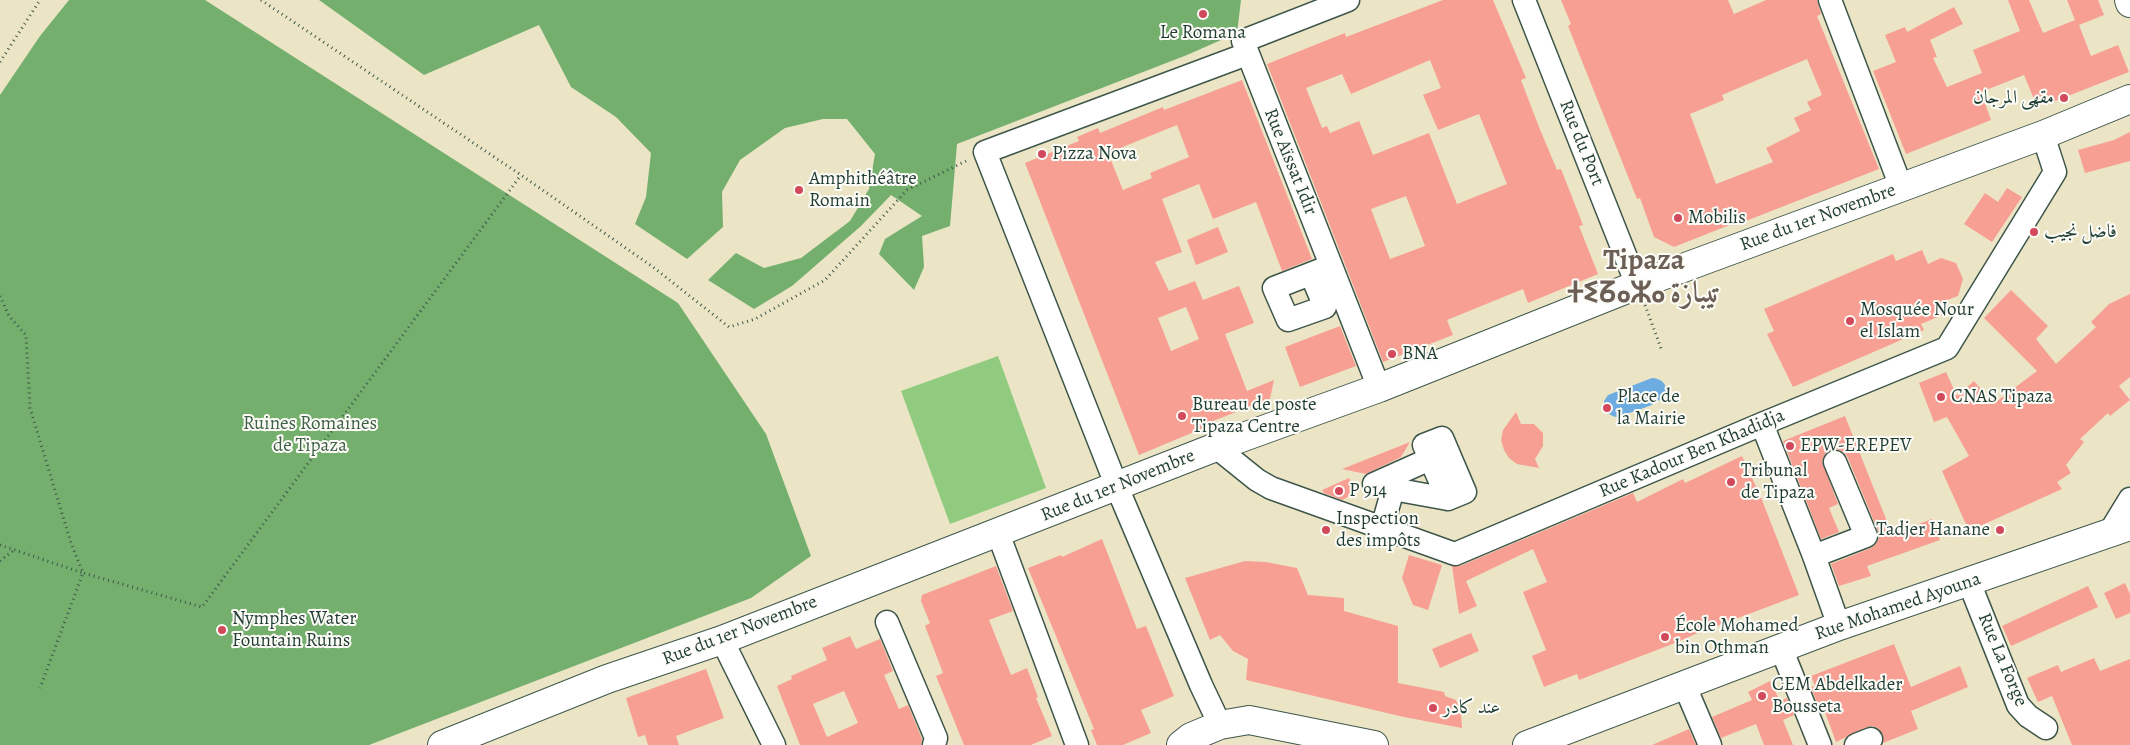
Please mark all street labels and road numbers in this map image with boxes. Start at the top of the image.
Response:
street label: Rue du Port [1553,97,1609,189]
street label: Rue Aïssat Idir [1258,105,1322,219]
street label: Rue du 1er Novembre [1737,179,1899,257]
street label: Rue Kadour Ben Khadidja [1596,405,1788,503]
street label: Rue du 1er Novembre [1038,445,1198,527]
street label: Rue Mohamed Ayouna [1812,568,1984,646]
street label: Rue du 1er Novembre [659,591,821,671]
street label: Rue La Forge [1972,610,2032,710]

